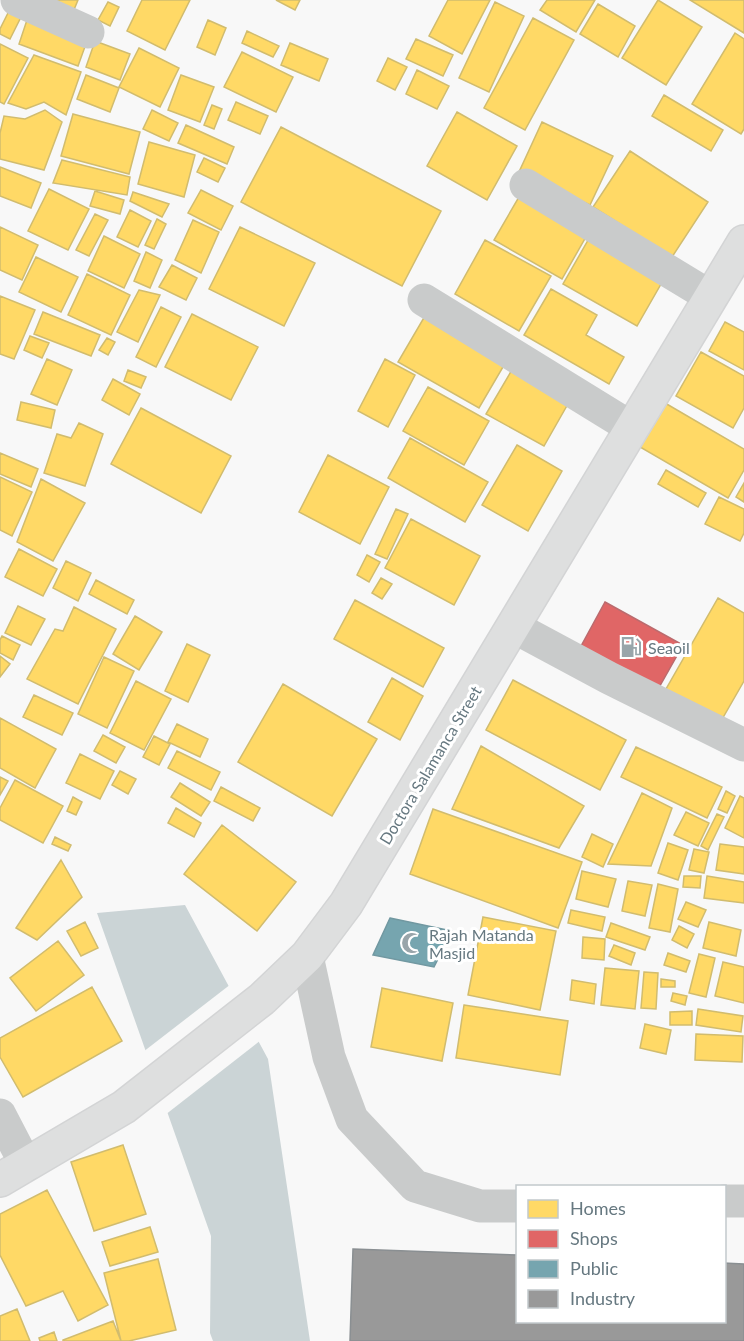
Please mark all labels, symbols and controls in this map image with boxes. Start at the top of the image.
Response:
fuel station icon: Seaoil [619,635,643,659]
place label: Seaoil [648,638,690,657]
street label: Doctora Salamanca Street [375,682,485,848]
place label: Rajah Matanda Masjid [429,925,534,962]
mosque icon: Rajah Matanda Masjid [400,931,424,955]
legend [516,1185,726,1323]
text: Homes [570,1197,626,1219]
text: Shops [570,1227,618,1249]
text: Public [570,1257,618,1279]
text: Industry [570,1287,636,1309]

